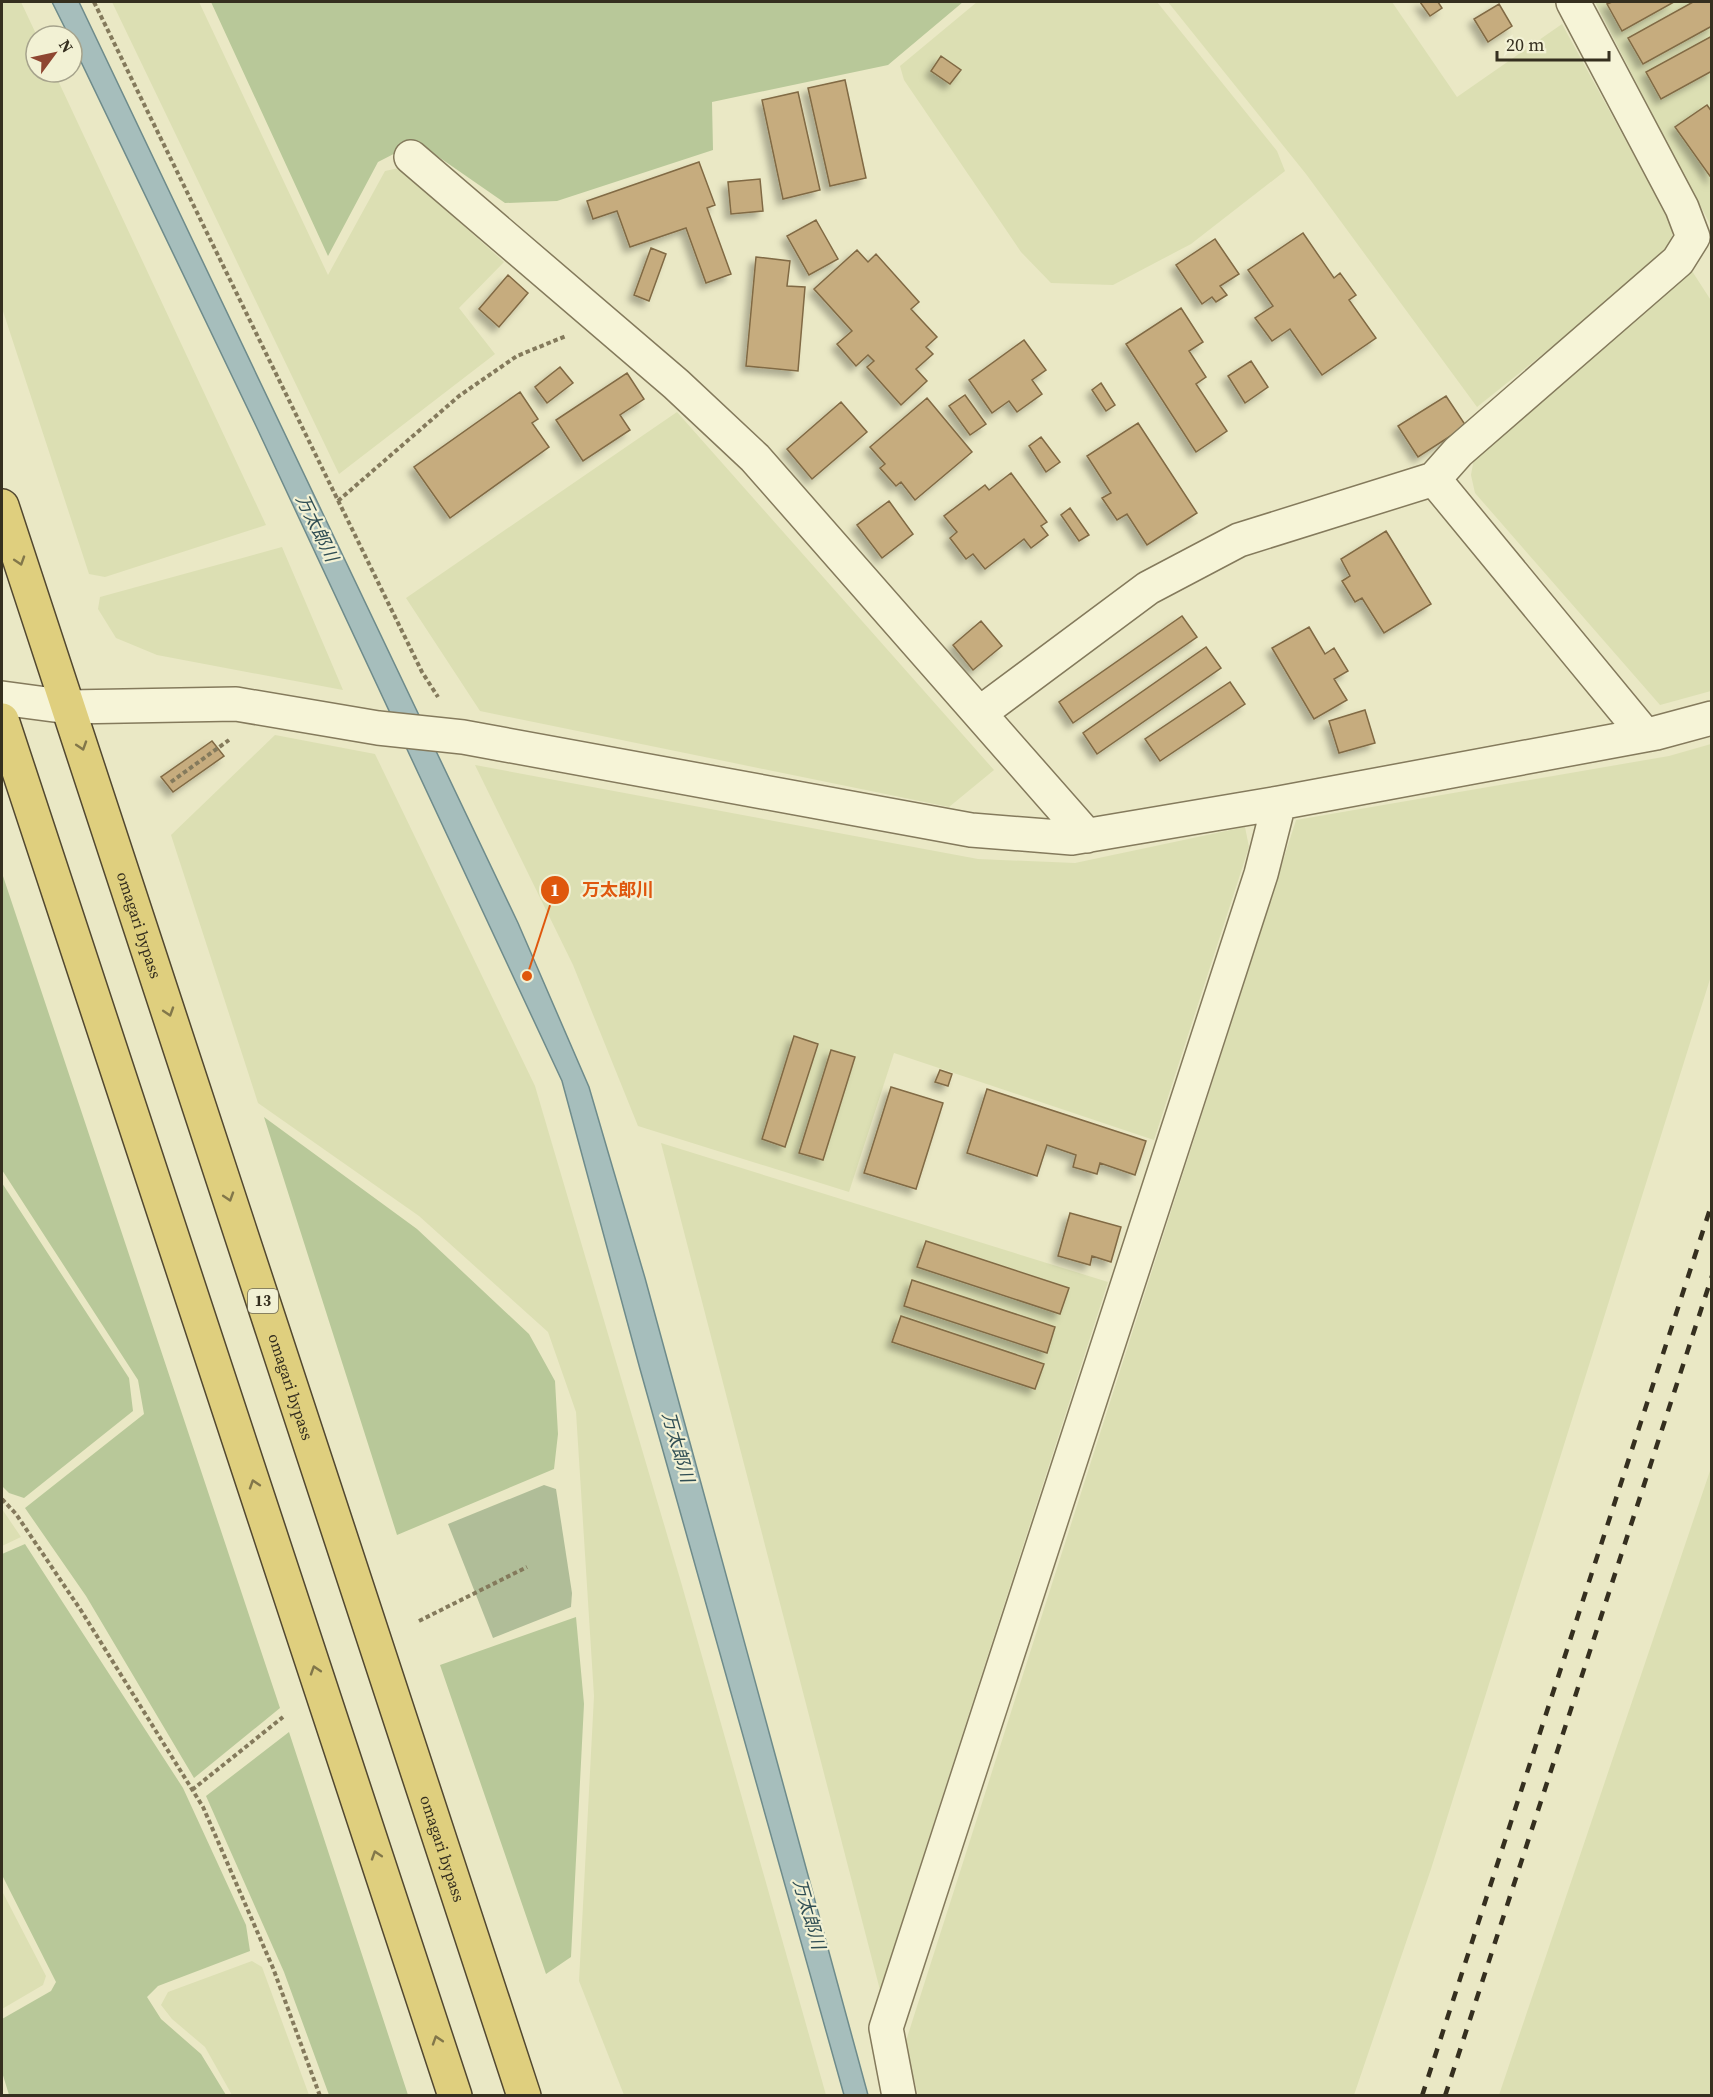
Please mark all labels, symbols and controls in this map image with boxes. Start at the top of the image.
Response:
north arrow [24,24,84,84]
scale bar [1497,24,1610,62]
text: 20 m [1506,32,1544,57]
text: N [54,35,79,57]
water label: 万太郎川 [290,490,345,567]
one-way arrow [13,555,25,566]
one-way arrow [74,740,87,751]
street label: omagari bypass [112,869,167,981]
callout: 万太郎川 [540,872,666,908]
text: 1 [550,877,560,902]
text: 万太郎川 [582,877,654,902]
one-way arrow [161,1006,174,1016]
one-way arrow [222,1191,235,1202]
road number: 13 [248,1289,278,1313]
street label: omagari bypass [263,1330,319,1443]
water label: 万太郎川 [657,1409,701,1487]
one-way arrow [248,1479,261,1490]
one-way arrow [309,1665,322,1676]
street label: omagari bypass [415,1792,471,1905]
one-way arrow [370,1850,383,1861]
water label: 万太郎川 [788,1876,832,1954]
one-way arrow [432,2035,444,2046]

